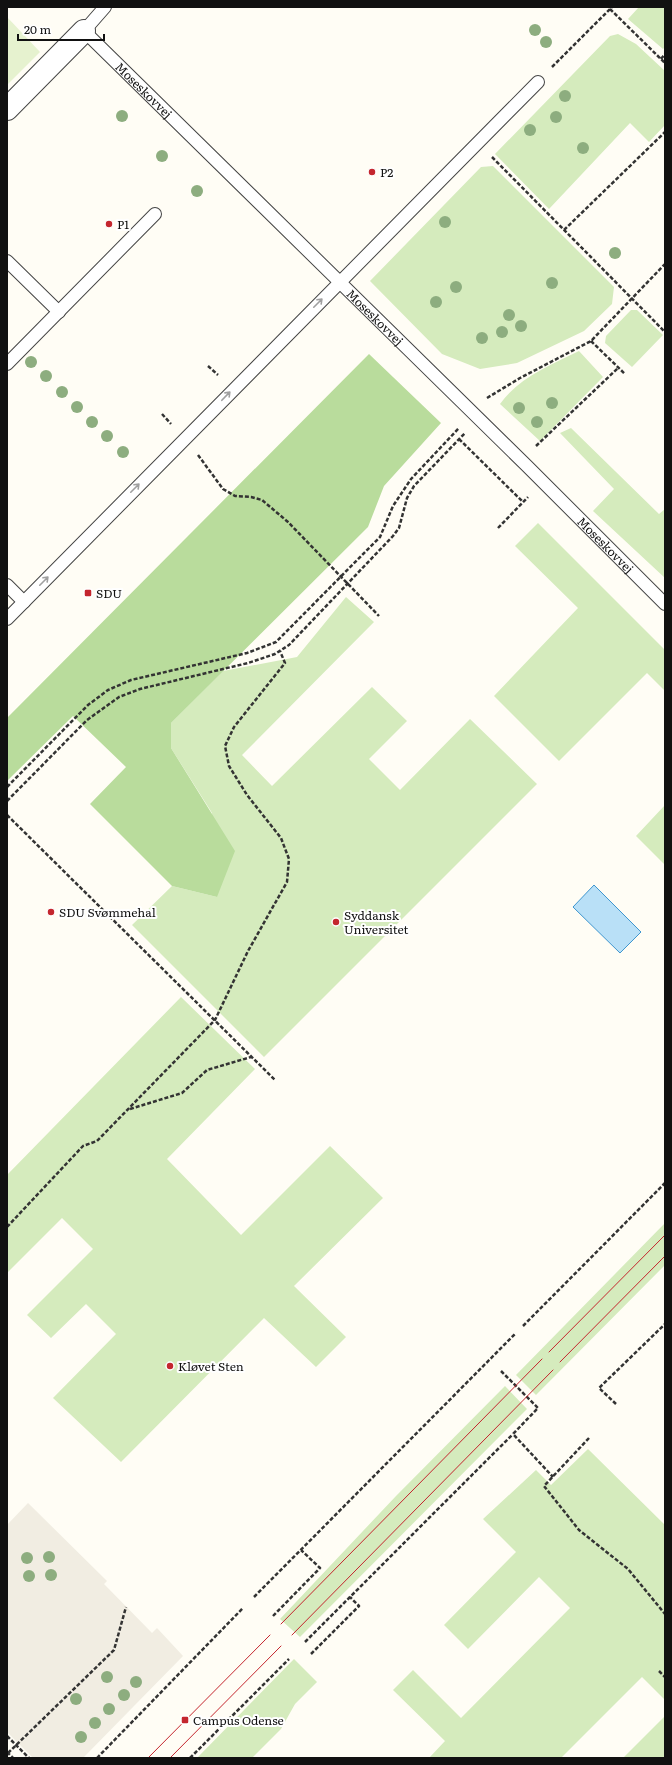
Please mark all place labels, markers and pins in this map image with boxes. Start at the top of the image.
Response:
place label: P2 [380,163,393,181]
marker: P2 [367,167,377,177]
place label: P1 [117,215,129,233]
marker: P1 [104,219,114,229]
place label: SDU [96,584,122,602]
marker: SDU [83,588,93,598]
place label: SDU Svømmehal [59,903,156,921]
place label: Syddansk Universitet [344,906,409,938]
marker: SDU Svømmehal [46,907,56,917]
marker: Syddansk Universitet [331,917,341,927]
place label: Kløvet Sten [178,1357,244,1375]
marker: Kløvet Sten [165,1361,175,1371]
place label: Campus Odense [193,1711,284,1729]
marker: Campus Odense [180,1715,190,1725]

